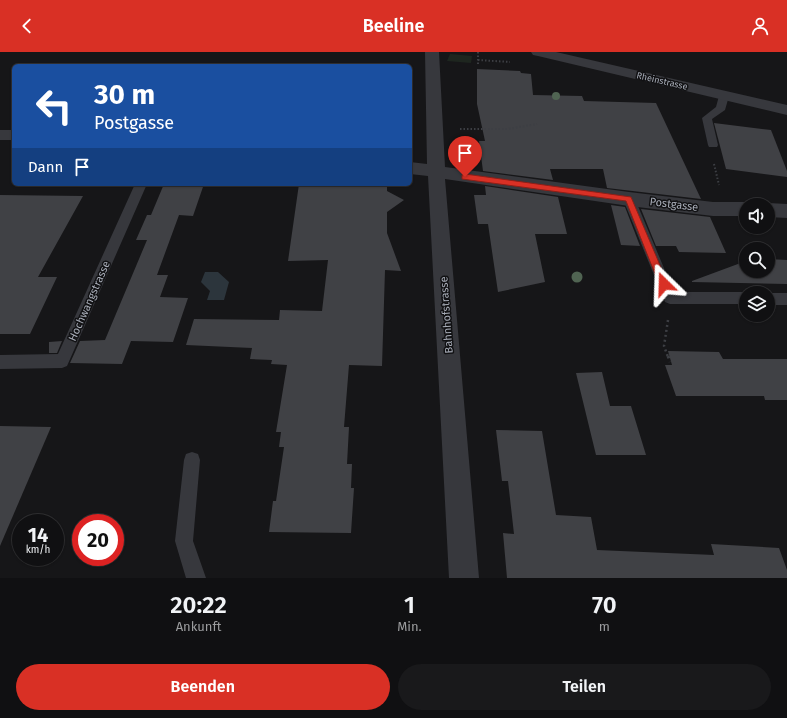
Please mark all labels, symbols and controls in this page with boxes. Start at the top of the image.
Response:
icon: back [16,15,38,37]
text: Beeline [363,15,424,37]
icon: person [749,15,771,37]
street label: Rheinstrasse [636,70,689,92]
text: 30 m [94,78,155,111]
icon: left [28,80,80,132]
text: Postgasse [94,112,174,134]
pin [448,136,482,177]
icon: arrive [454,142,476,164]
icon: arrive [71,156,93,178]
text: Dann [28,158,63,176]
street label: Postgasse [649,195,699,214]
map controls [739,198,775,322]
button: sound [739,198,775,234]
button: search [739,242,775,278]
street label: Hochwangstrasse [66,259,113,343]
position arrow [643,263,685,305]
street label: Bahnhofstrasse [437,276,456,354]
button: layers [739,286,775,322]
speed limit sign: 20 [72,514,124,566]
text: 14 [28,523,48,547]
text: km/h [26,544,50,556]
text: 20:22 [170,591,227,619]
text: 1 [404,591,415,619]
text: 70 [592,591,617,619]
text: Ankunft [176,619,222,634]
text: Min. [397,619,422,634]
text: m [599,619,610,634]
button: Beenden [16,664,390,710]
button: Teilen [398,664,771,710]

